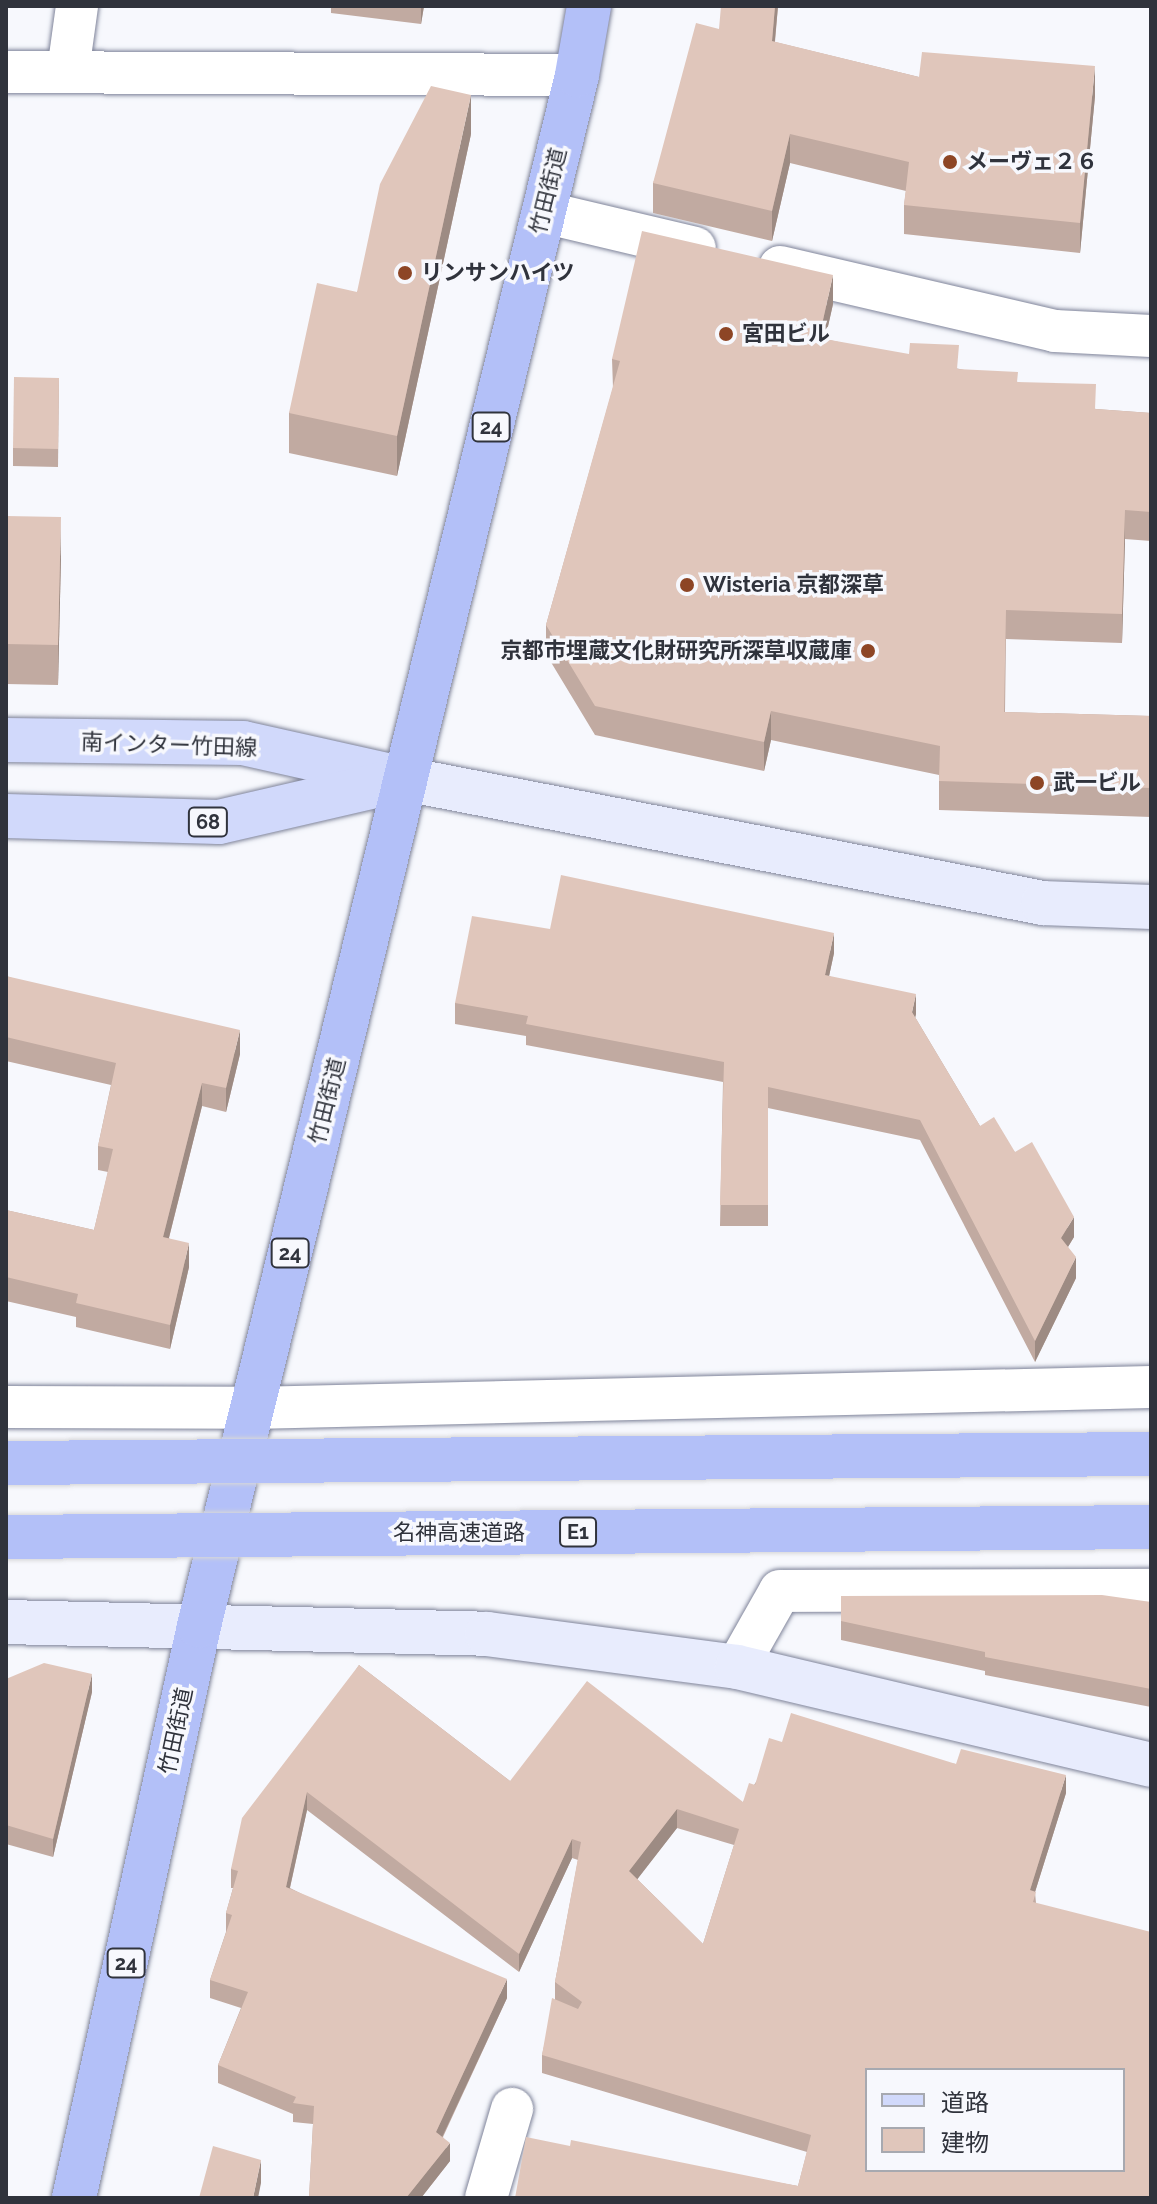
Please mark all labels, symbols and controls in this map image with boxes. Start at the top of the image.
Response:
street label: 竹田街道 [525,145,571,237]
place label: メーヴェ２６ [966,149,1098,175]
marker: メーヴェ２６ [941,153,959,171]
place label: リンサンハイツ [421,260,575,286]
marker: リンサンハイツ [396,264,414,282]
place label: 宮田ビル [742,321,830,347]
marker: 宮田ビル [717,325,735,343]
road number: 24 [471,411,511,443]
place label: Wisteria 京都深草 [703,572,884,598]
marker: Wisteria 京都深草 [678,576,696,594]
place label: 京都市埋蔵文化財研究所深草収蔵庫 [500,638,852,664]
marker: 京都市埋蔵文化財研究所深草収蔵庫 [859,642,877,660]
street label: 南インター竹田線 [81,729,257,761]
place label: 武一ビル [1053,770,1141,796]
marker: 武一ビル [1028,774,1046,792]
road number: 68 [186,806,230,838]
street label: 竹田街道 [304,1055,350,1147]
road number: 24 [270,1237,310,1269]
road number: E1 [558,1516,598,1548]
street label: 名神高速道路 [393,1520,525,1546]
street label: 竹田街道 [154,1685,198,1777]
road number: 24 [106,1947,146,1979]
legend [865,2068,1125,2172]
text: 道路 [941,2088,989,2117]
text: 建物 [941,2128,989,2157]

